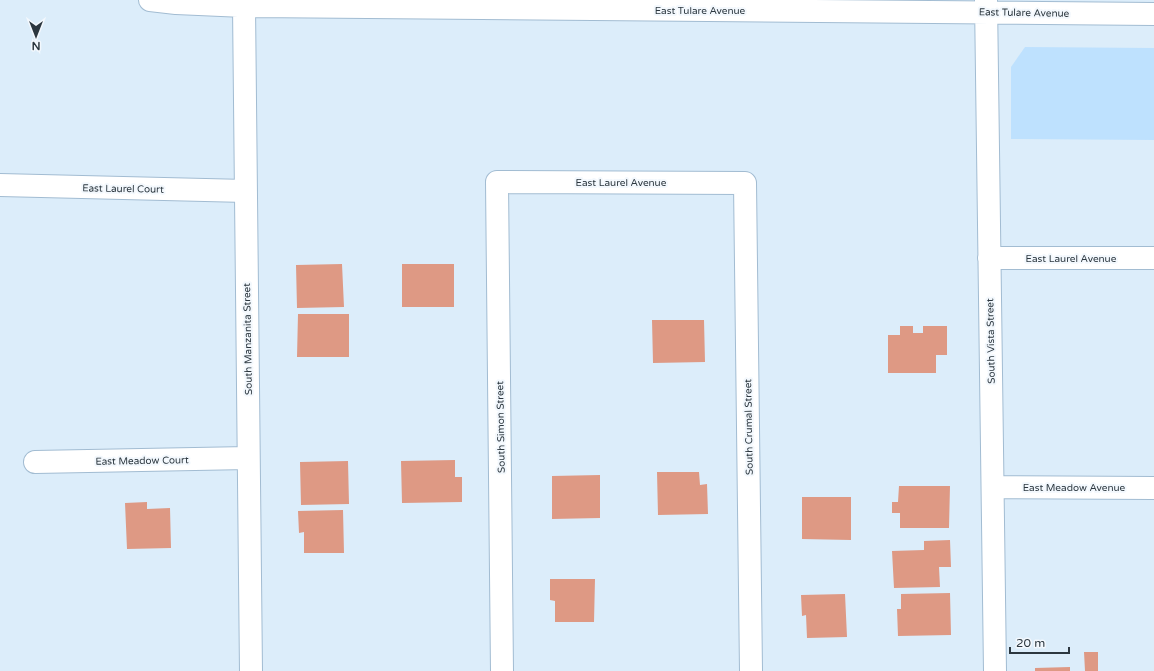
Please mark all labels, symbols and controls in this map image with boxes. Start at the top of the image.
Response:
street label: East Tulare Avenue [655,5,746,17]
street label: East Tulare Avenue [979,6,1070,20]
north arrow [16,16,56,56]
text: N [32,39,40,52]
street label: East Laurel Avenue [576,177,667,189]
street label: East Laurel Court [82,182,164,196]
street label: East Laurel Avenue [1026,253,1117,265]
street label: South Manzanita Street [241,283,255,395]
street label: South Vista Street [984,298,998,384]
street label: South Crumal Street [742,379,756,475]
street label: South Simon Street [494,381,508,473]
street label: East Meadow Court [95,454,189,468]
street label: East Meadow Avenue [1023,482,1126,494]
scale bar [1010,629,1069,655]
text: 20 m [1016,636,1045,650]

